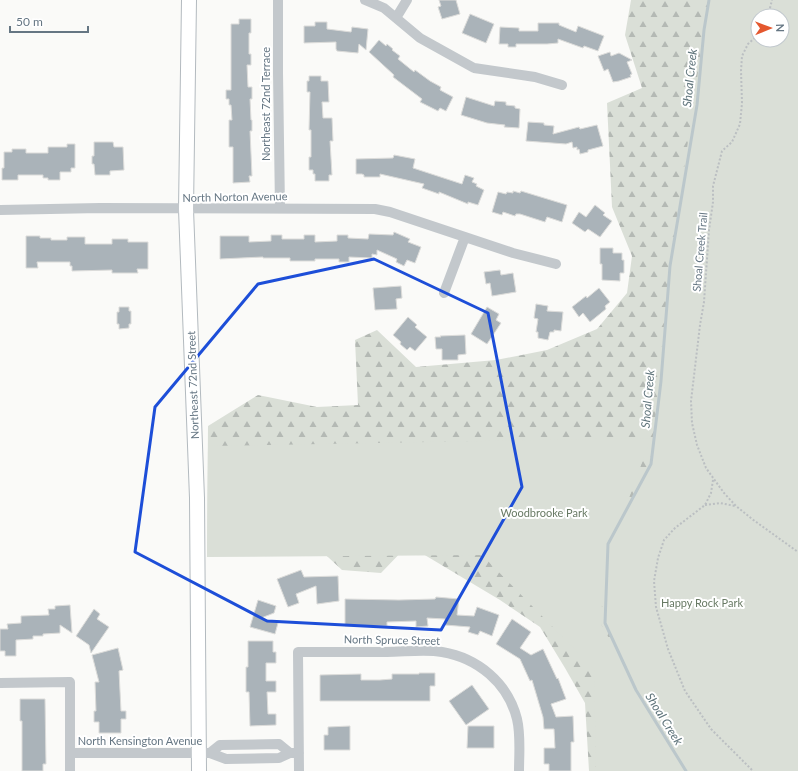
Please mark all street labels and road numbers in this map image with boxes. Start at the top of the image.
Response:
street label: Northeast 72nd Terrace [259,47,272,161]
street label: North Norton Avenue [182,189,288,204]
street label: Shoal Creek Trail [690,212,709,292]
street label: Northeast 72nd Street [184,331,201,439]
street label: North Spruce Street [344,632,440,647]
street label: North Kensington Avenue [78,734,202,747]

